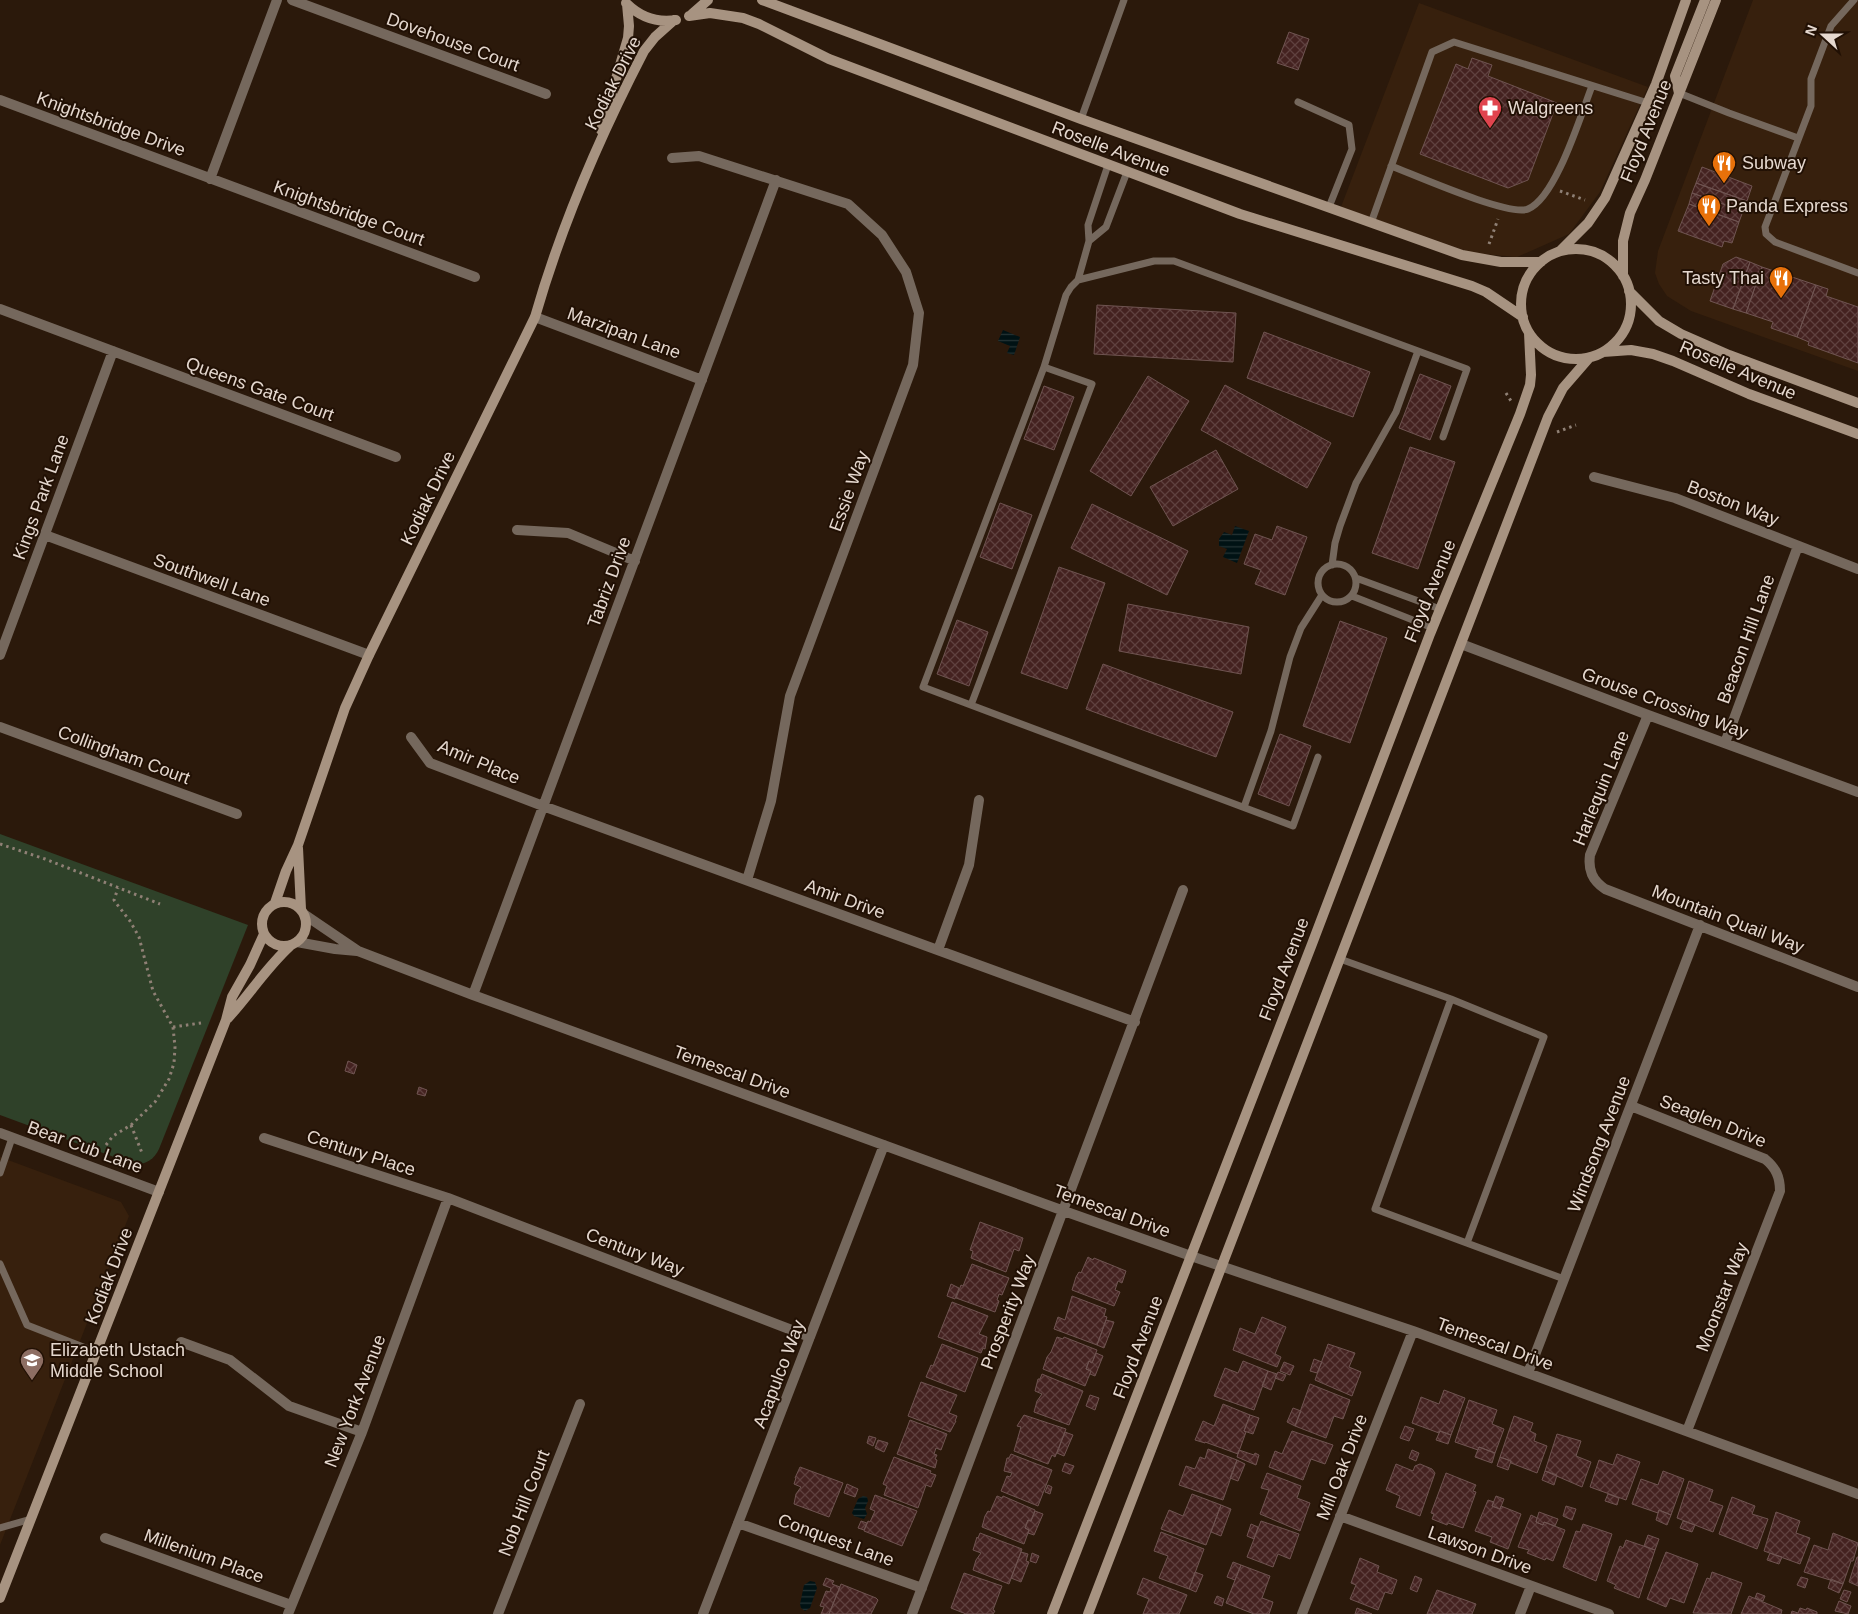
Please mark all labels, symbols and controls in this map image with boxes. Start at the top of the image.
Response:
street label: Dovehouse Court [384,9,522,75]
north arrow [1798,10,1848,60]
text: N [1802,23,1820,38]
street label: Kodiak Drive [581,33,645,133]
street label: Floyd Avenue [1616,77,1676,185]
street label: Knightsbridge Drive [34,88,188,160]
pharmacy icon: Walgreens [1477,95,1503,129]
place label: Walgreens [1508,98,1593,118]
street label: Roselle Avenue [1049,117,1173,181]
restaurant icon: Subway [1711,150,1737,184]
place label: Subway [1742,153,1806,173]
street label: Knightsbridge Court [271,176,427,250]
restaurant icon: Panda Express [1696,193,1722,227]
place label: Panda Express [1726,196,1848,216]
restaurant icon: Tasty Thai [1768,265,1794,299]
place label: Tasty Thai [1682,268,1764,288]
street label: Marzipan Lane [565,303,683,363]
street label: Roselle Avenue [1677,336,1799,404]
street label: Queens Gate Court [183,353,337,425]
street label: Kings Park Lane [9,432,73,562]
street label: Kodiak Drive [397,448,459,548]
street label: Essie Way [825,448,873,534]
street label: Boston Way [1684,476,1782,530]
street label: Tabriz Drive [583,534,635,630]
street label: Floyd Avenue [1400,537,1460,645]
street label: Southwell Lane [151,550,273,610]
street label: Beacon Hill Lane [1713,572,1779,706]
street label: Grouse Crossing Way [1579,664,1751,742]
street label: Collingham Court [55,722,193,788]
street label: Harlequin Lane [1569,728,1633,848]
street label: Amir Place [435,736,523,788]
street label: Amir Drive [802,875,888,923]
street label: Mountain Quail Way [1649,881,1807,957]
street label: Floyd Avenue [1255,915,1313,1023]
street label: Temescal Drive [671,1042,793,1102]
street label: Windsong Avenue [1564,1073,1634,1215]
street label: Seaglen Drive [1657,1091,1769,1151]
street label: Bear Cub Lane [25,1117,145,1177]
street label: Century Place [304,1126,418,1180]
street label: Temescal Drive [1051,1181,1173,1241]
street label: Century Way [583,1224,687,1280]
street label: Kodiak Drive [81,1225,137,1327]
street label: Moonstar Way [1692,1240,1752,1354]
street label: Prosperity Way [977,1252,1039,1372]
street label: Floyd Avenue [1109,1293,1167,1401]
street label: Temescal Drive [1434,1314,1556,1374]
street label: Acapulco Way [749,1317,809,1431]
street label: New York Avenue [320,1332,390,1470]
place label: Elizabeth Ustach Middle School [50,1340,185,1381]
school or university icon: Elizabeth Ustach Middle School [19,1347,45,1381]
street label: Mill Oak Drive [1313,1411,1371,1523]
street label: Nob Hill Court [495,1447,553,1559]
street label: Conquest Lane [775,1510,897,1570]
street label: Lawson Drive [1425,1522,1535,1578]
street label: Millenium Place [141,1525,267,1587]

